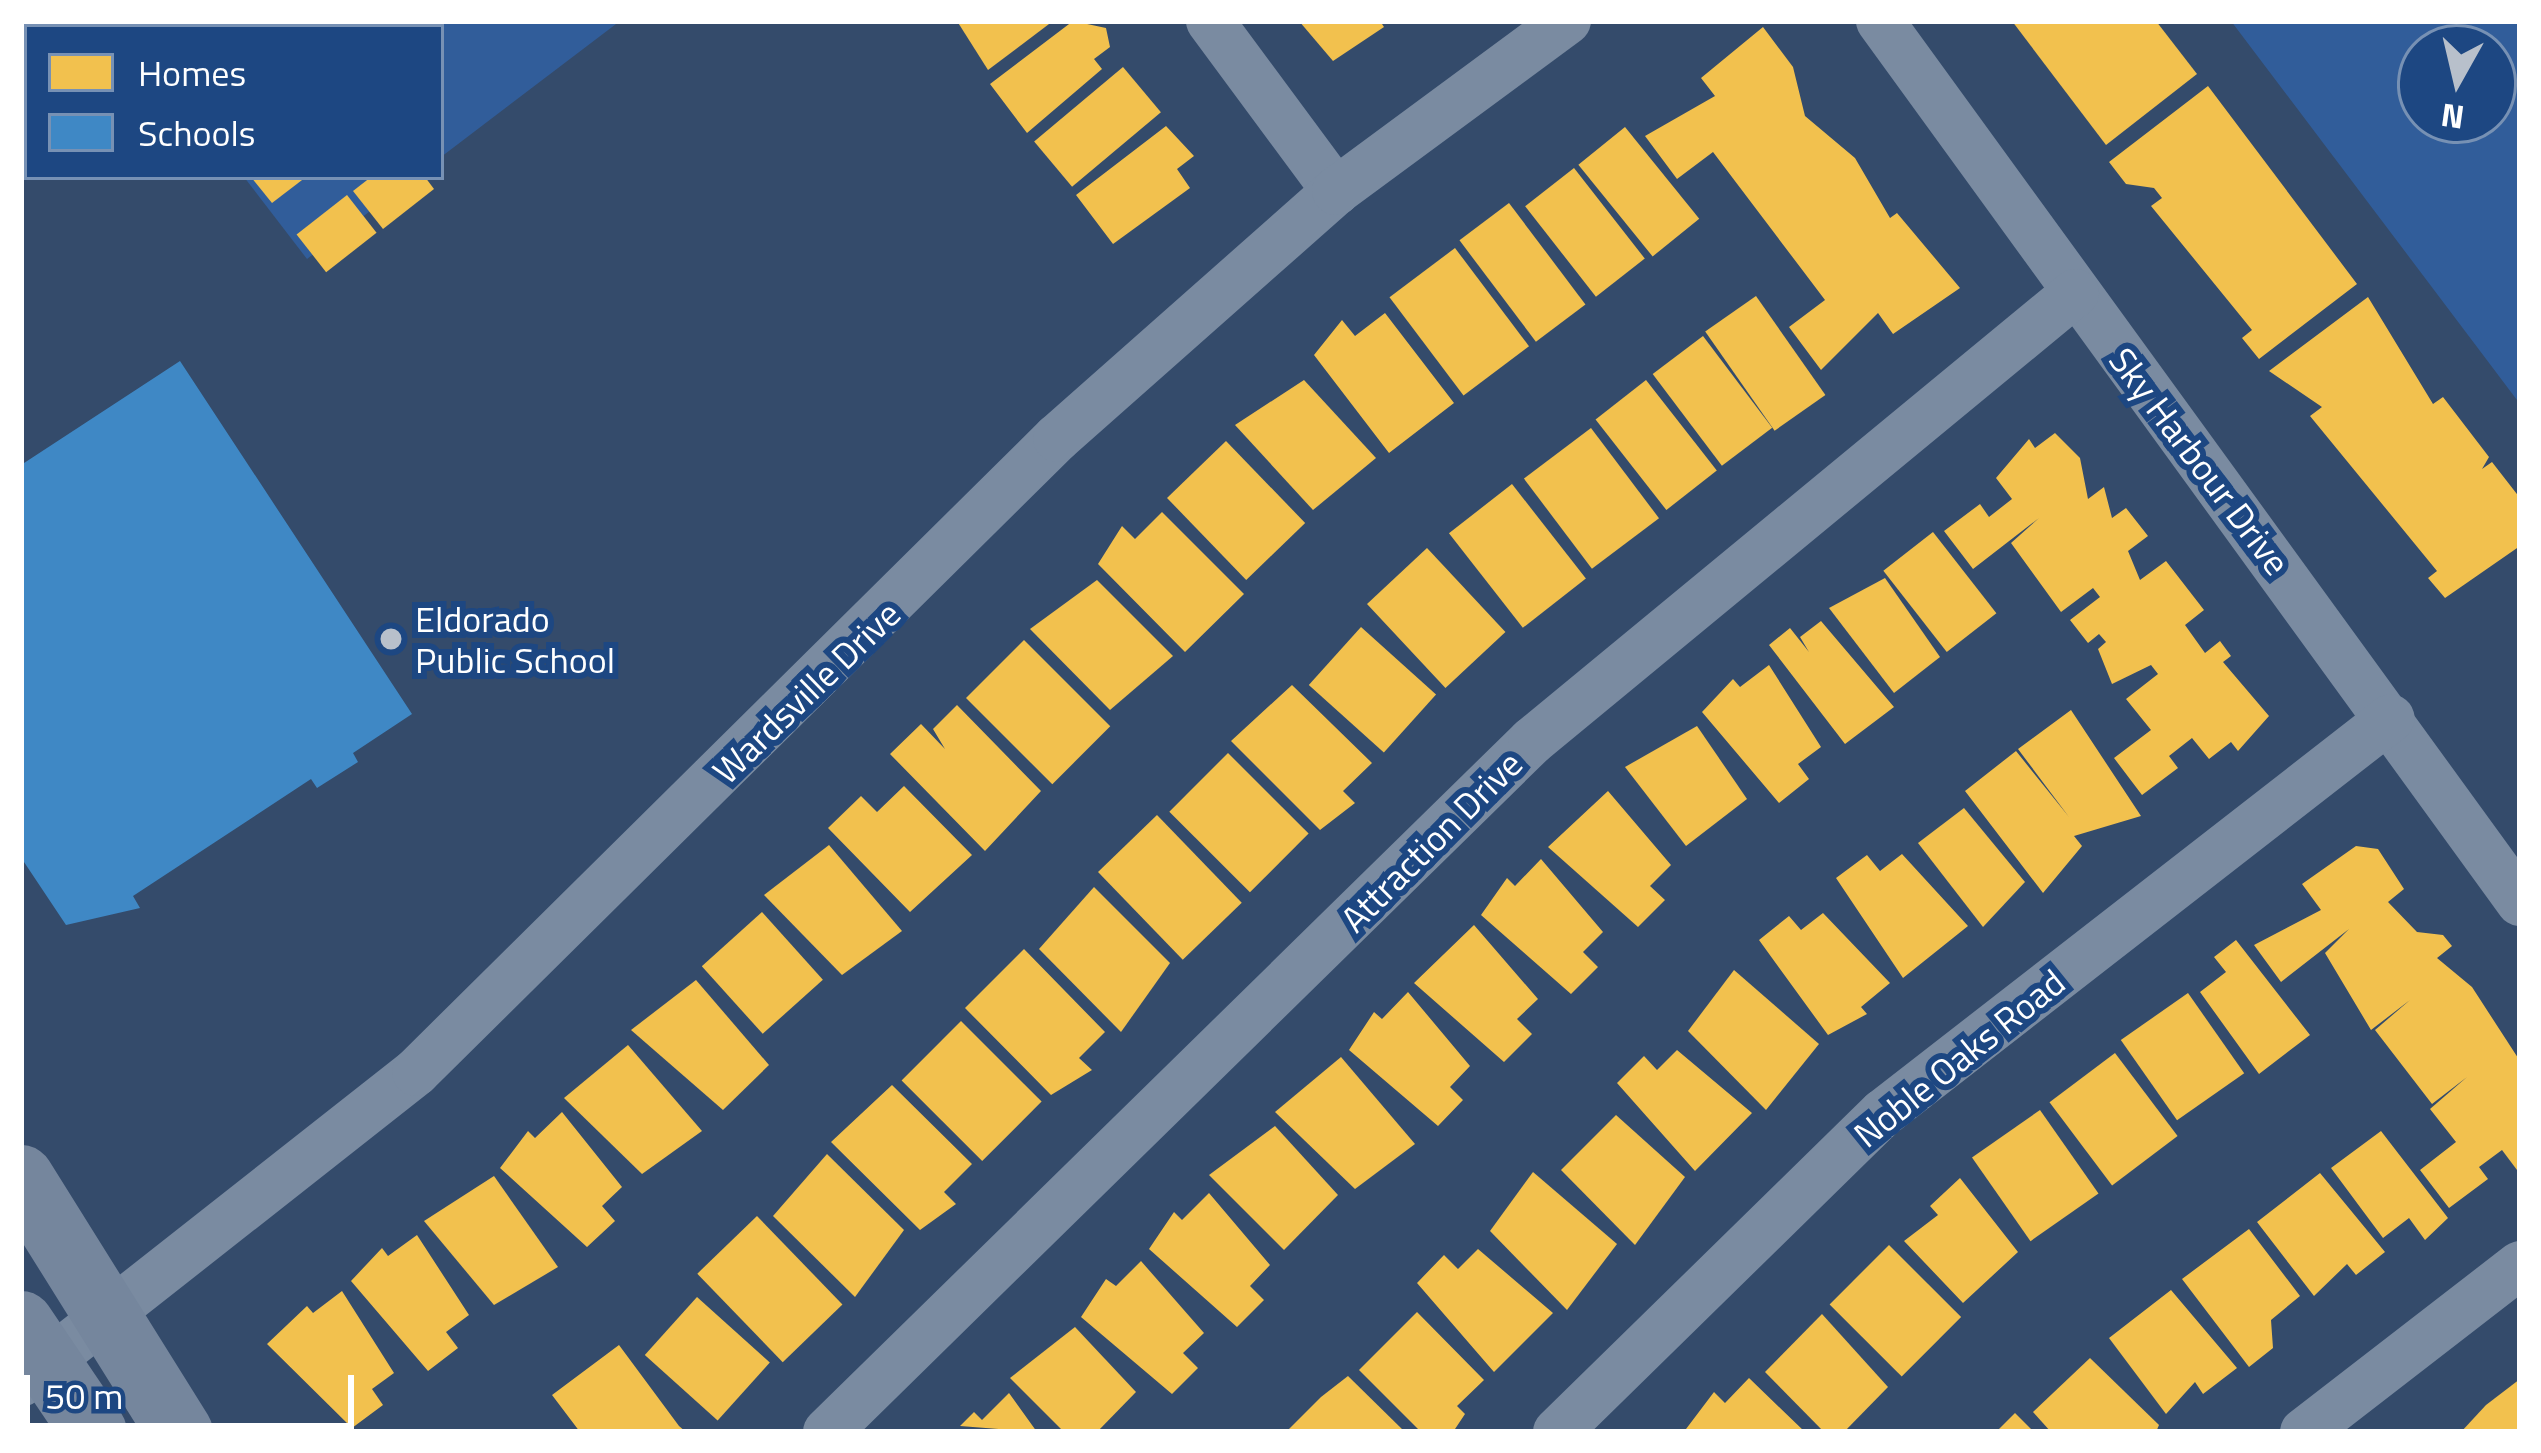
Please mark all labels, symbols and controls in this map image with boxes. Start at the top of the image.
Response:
legend [24,24,444,180]
north arrow [2397,24,2517,144]
text: Homes [138,45,246,100]
text: N [2438,90,2467,143]
text: Schools [138,105,256,160]
street label: Sky Harbour Drive [2101,339,2299,583]
street label: Wardsville Drive [703,592,909,792]
place label: Eldorado Public School [415,596,615,681]
marker: Eldorado Public School [378,626,404,652]
street label: Attraction Drive [1332,742,1530,940]
street label: Noble Oaks Road [1845,960,2073,1156]
scale bar [30,1351,360,1425]
text: 50 m [45,1368,123,1423]

